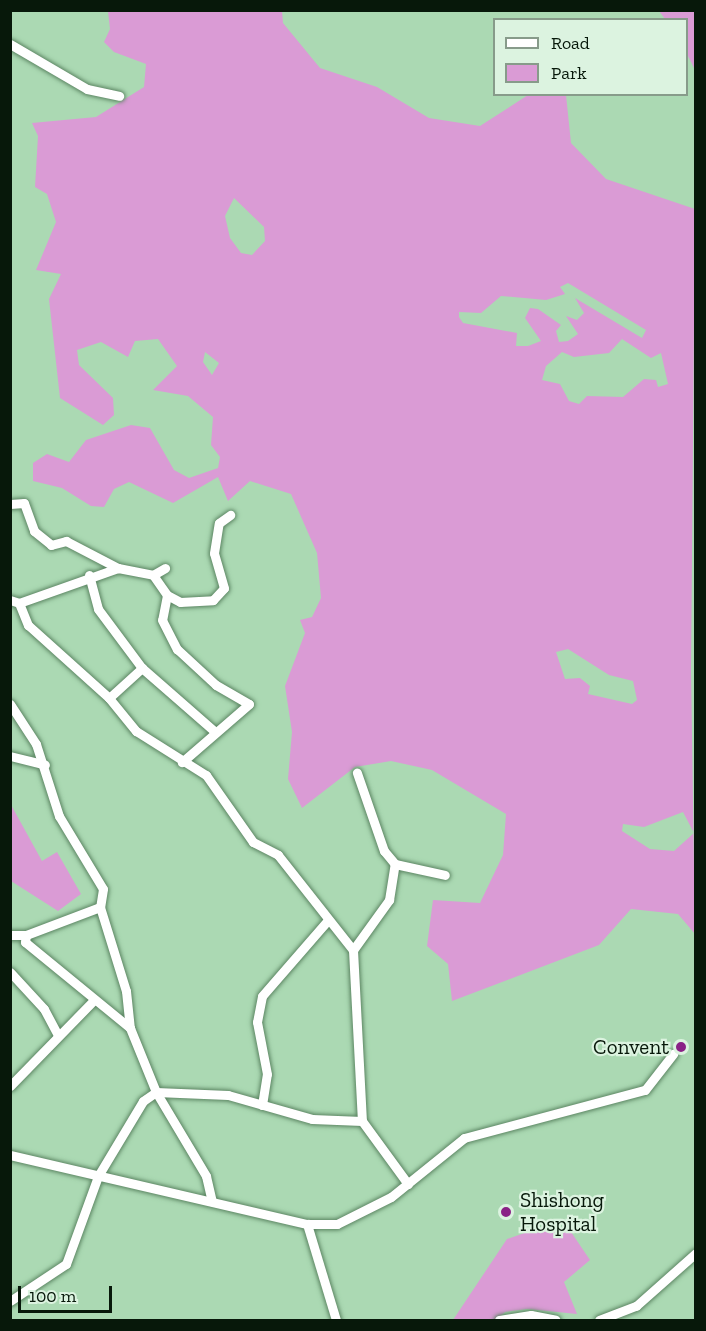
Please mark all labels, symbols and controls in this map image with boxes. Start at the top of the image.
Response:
legend [493,18,688,96]
text: Road [551,32,590,54]
text: Park [551,62,587,84]
place label: Convent [593,1034,669,1060]
marker: Convent [674,1040,688,1054]
place label: Shishong Hospital [520,1187,604,1237]
marker: Shishong Hospital [497,1203,515,1221]
scale bar [21,1274,116,1312]
text: 100 m [29,1285,76,1307]

